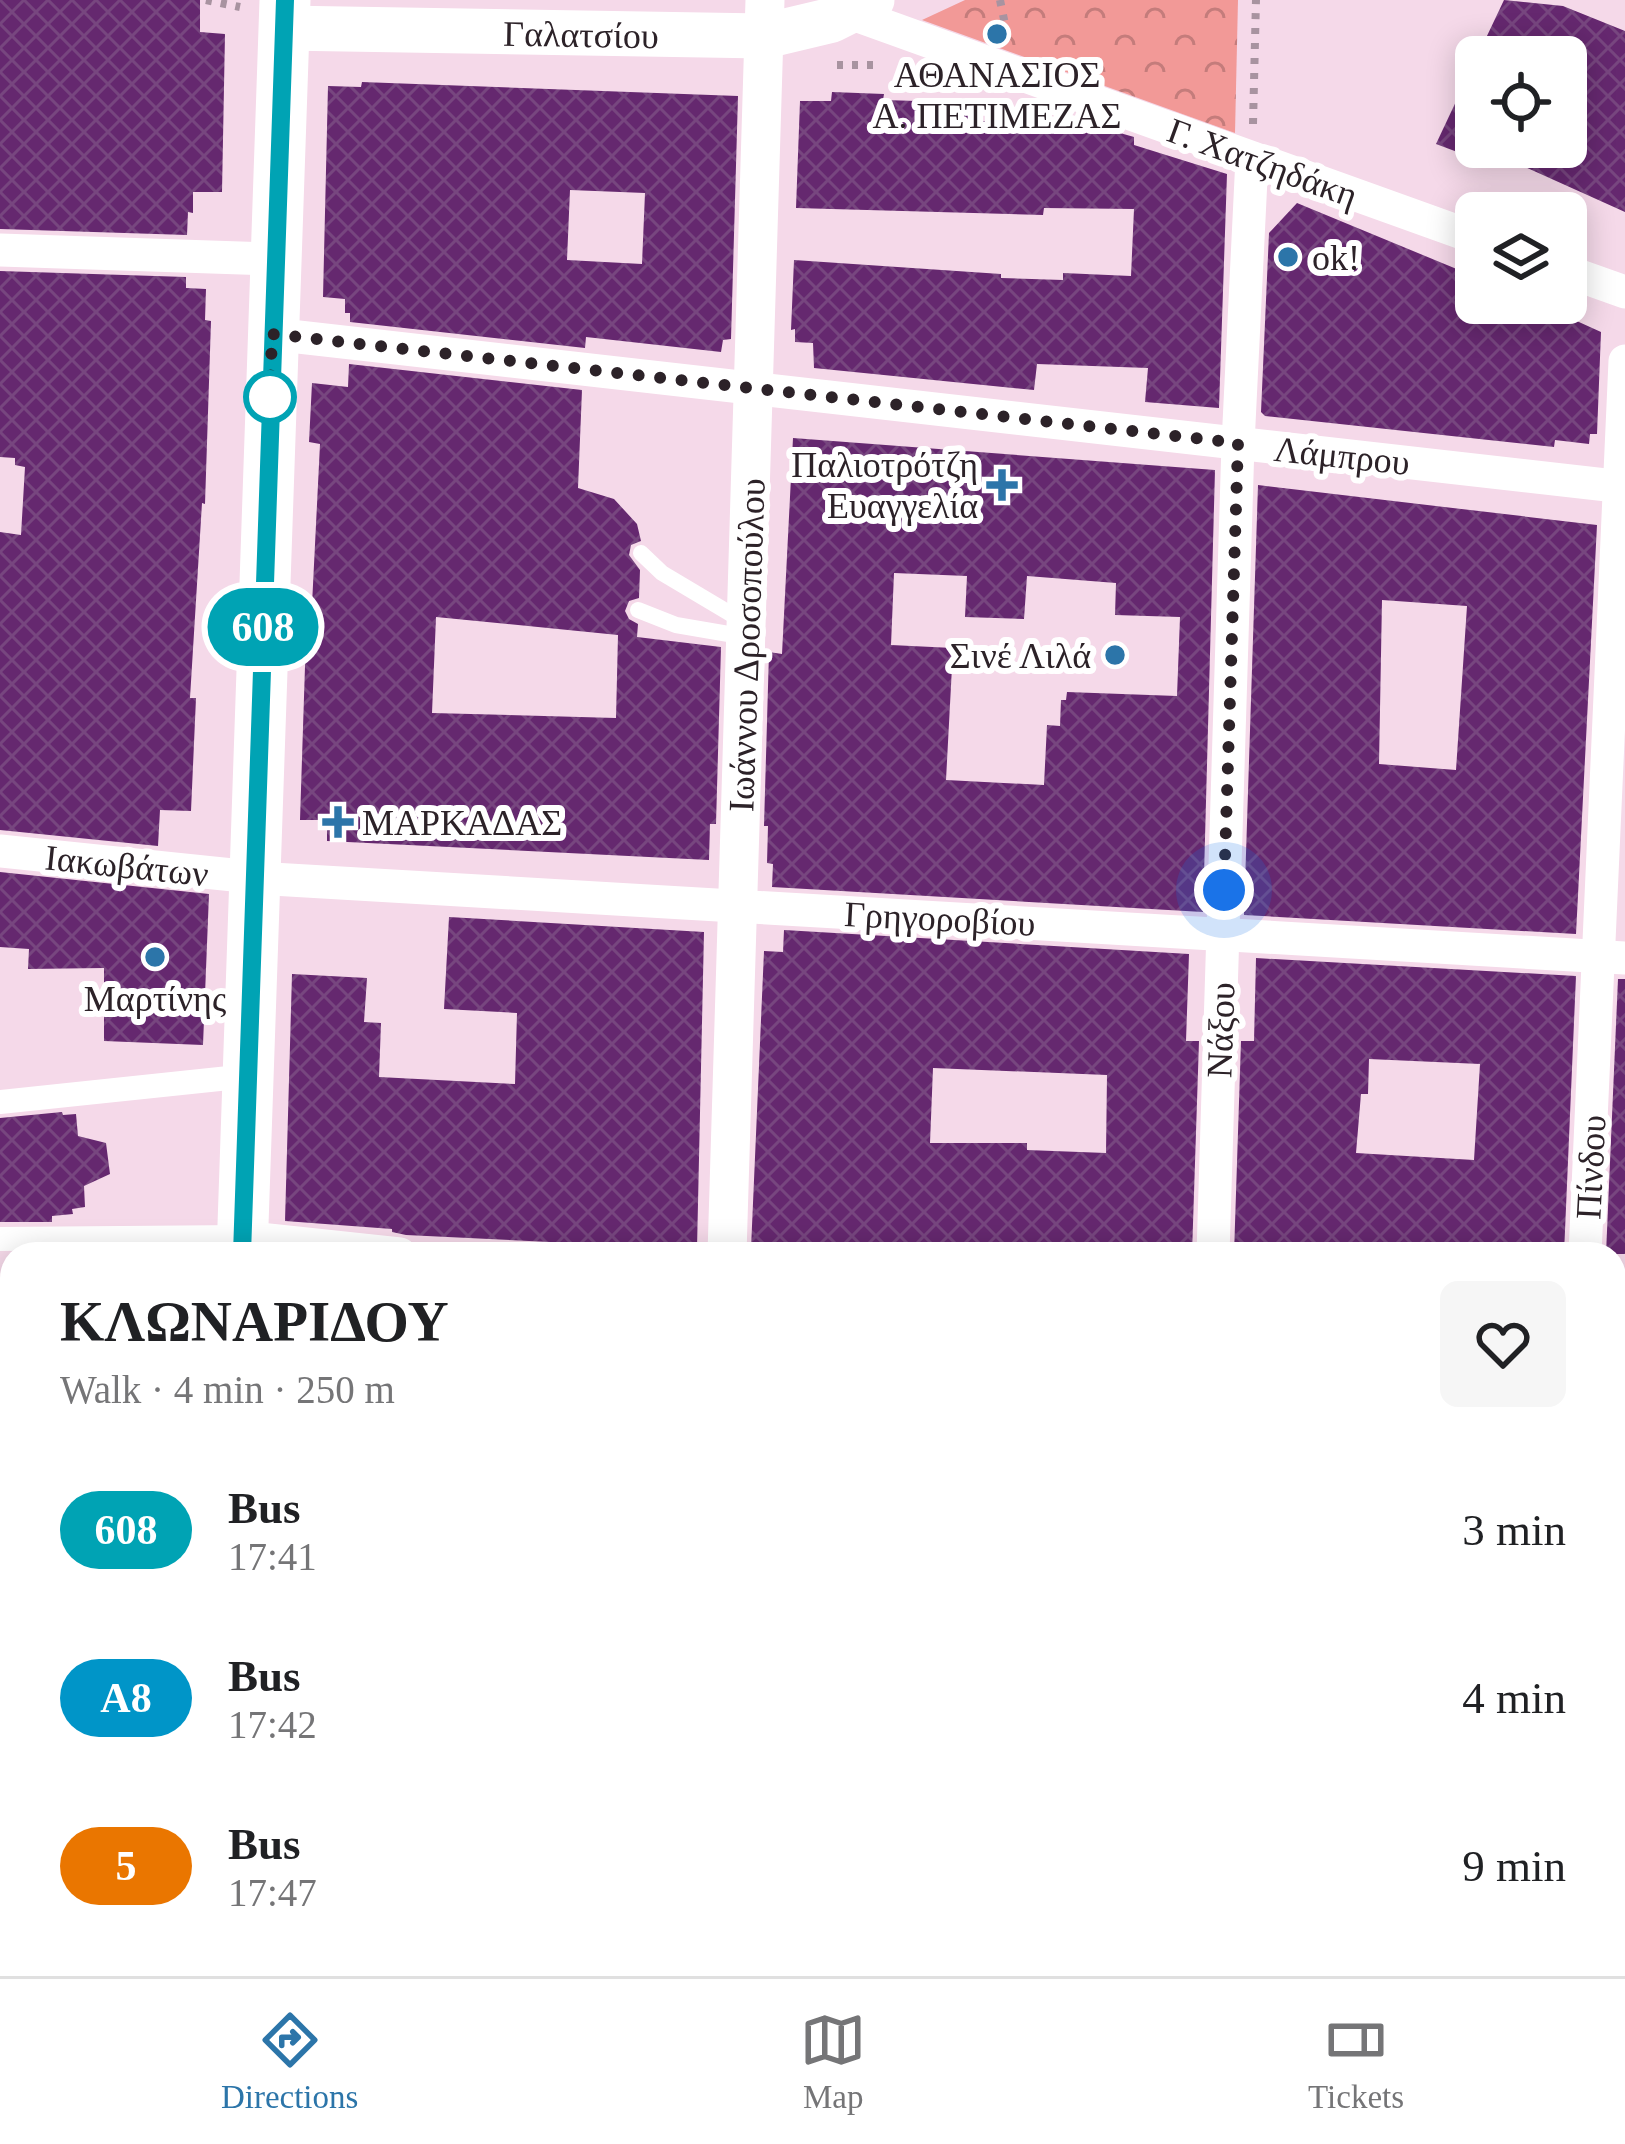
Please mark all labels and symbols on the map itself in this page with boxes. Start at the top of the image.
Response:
street label: Γαλατσίου [503,14,659,56]
marker: ΑΘΑΝΑΣΙΟΣ Α. ΠΕΤΙΜΕΖΑΣ [984,21,1010,47]
place label: ΑΘΑΝΑΣΙΟΣ Α. ΠΕΤΙΜΕΖΑΣ [873,55,1121,136]
street label: Γ. Χατζηδάκη [1162,110,1363,216]
place label: ok! [1312,238,1360,278]
marker: ok! [1275,244,1301,270]
unlabelled marker [245,372,295,422]
street label: Λάμπρου [1272,429,1412,483]
place label: Παλιοτρότζη Ευαγγελία [791,445,978,526]
marker: Παλιοτρότζη Ευαγγελία [989,472,1015,498]
street label: Ιωάννου Δροσοπούλου [721,478,773,813]
line badge: 608 [194,588,332,666]
place label: Σινέ Λιλά [950,636,1091,676]
marker: Σινέ Λιλά [1102,642,1128,668]
place label: ΜΑΡΚΑΔΑΣ [362,803,562,843]
marker: ΜΑΡΚΑΔΑΣ [325,809,351,835]
street label: Ιακωβάτων [43,838,211,894]
your location [1194,860,1254,920]
street label: Γρηγοροβίου [843,894,1037,944]
marker: Μαρτίνης [142,944,168,970]
place label: Μαρτίνης [84,979,226,1019]
street label: Νάξου [1199,982,1243,1078]
street label: Πίνδου [1568,1114,1614,1220]

